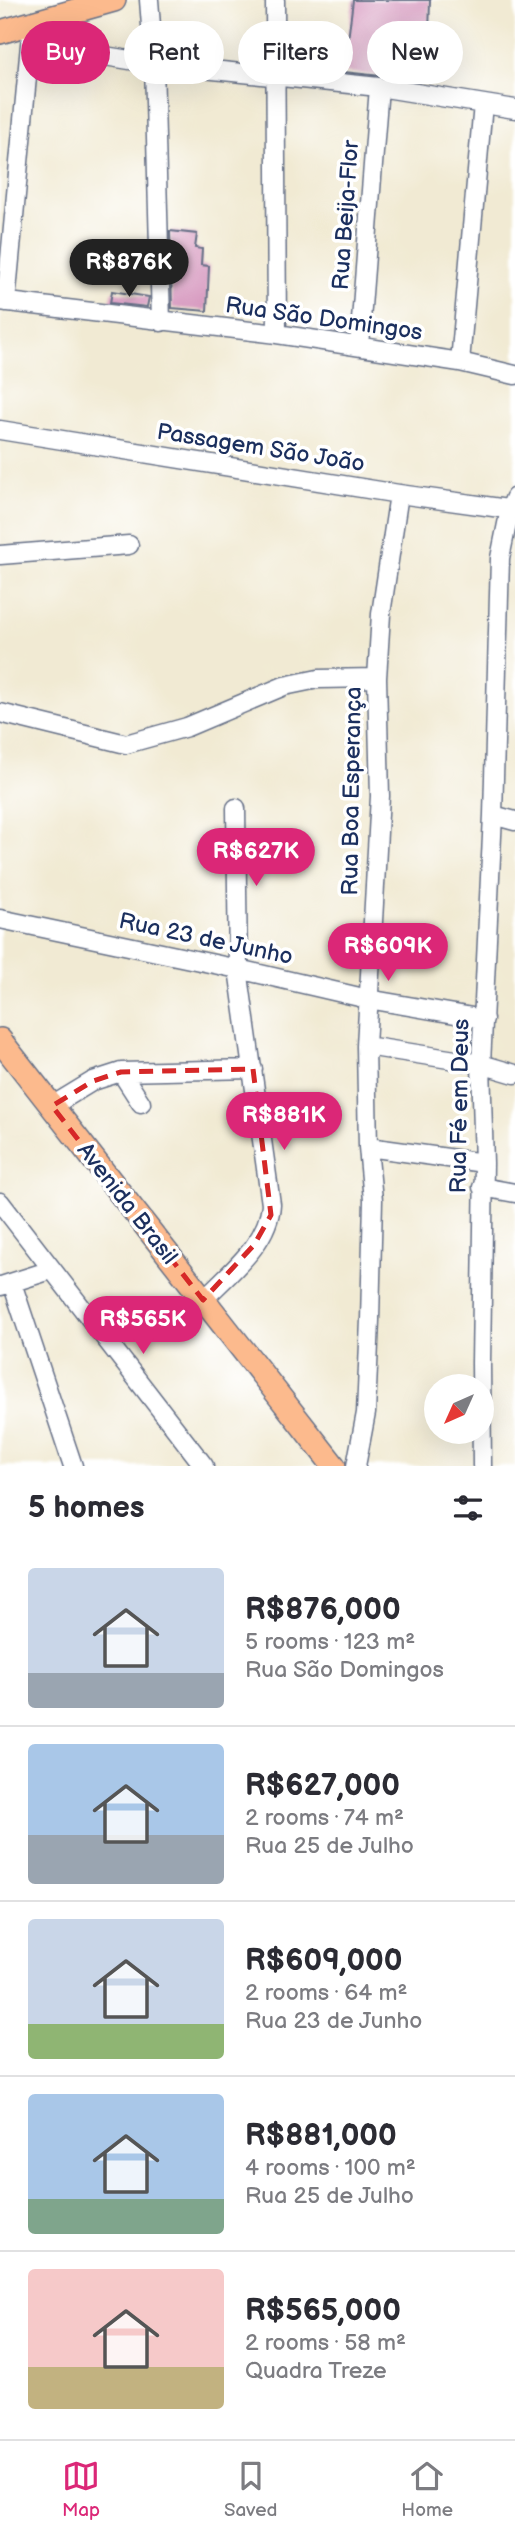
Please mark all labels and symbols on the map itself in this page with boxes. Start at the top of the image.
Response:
street label: Rua Beija-Flor [327,139,365,291]
pin: R$876K [72,240,186,299]
street label: Rua São Domingos [223,291,424,347]
street label: Passagem São João [155,418,367,478]
street label: Rua Boa Esperança [336,686,368,896]
pin: R$627K [199,828,313,888]
street label: Rua 23 de Junho [116,907,295,971]
pin: R$609K [331,923,445,983]
street label: Rua Fé em Deus [444,1018,476,1194]
pin: R$881K [227,1092,341,1152]
street label: Avenida Brasil [71,1137,184,1270]
pin: R$565K [86,1296,200,1356]
north arrow [424,1374,494,1444]

